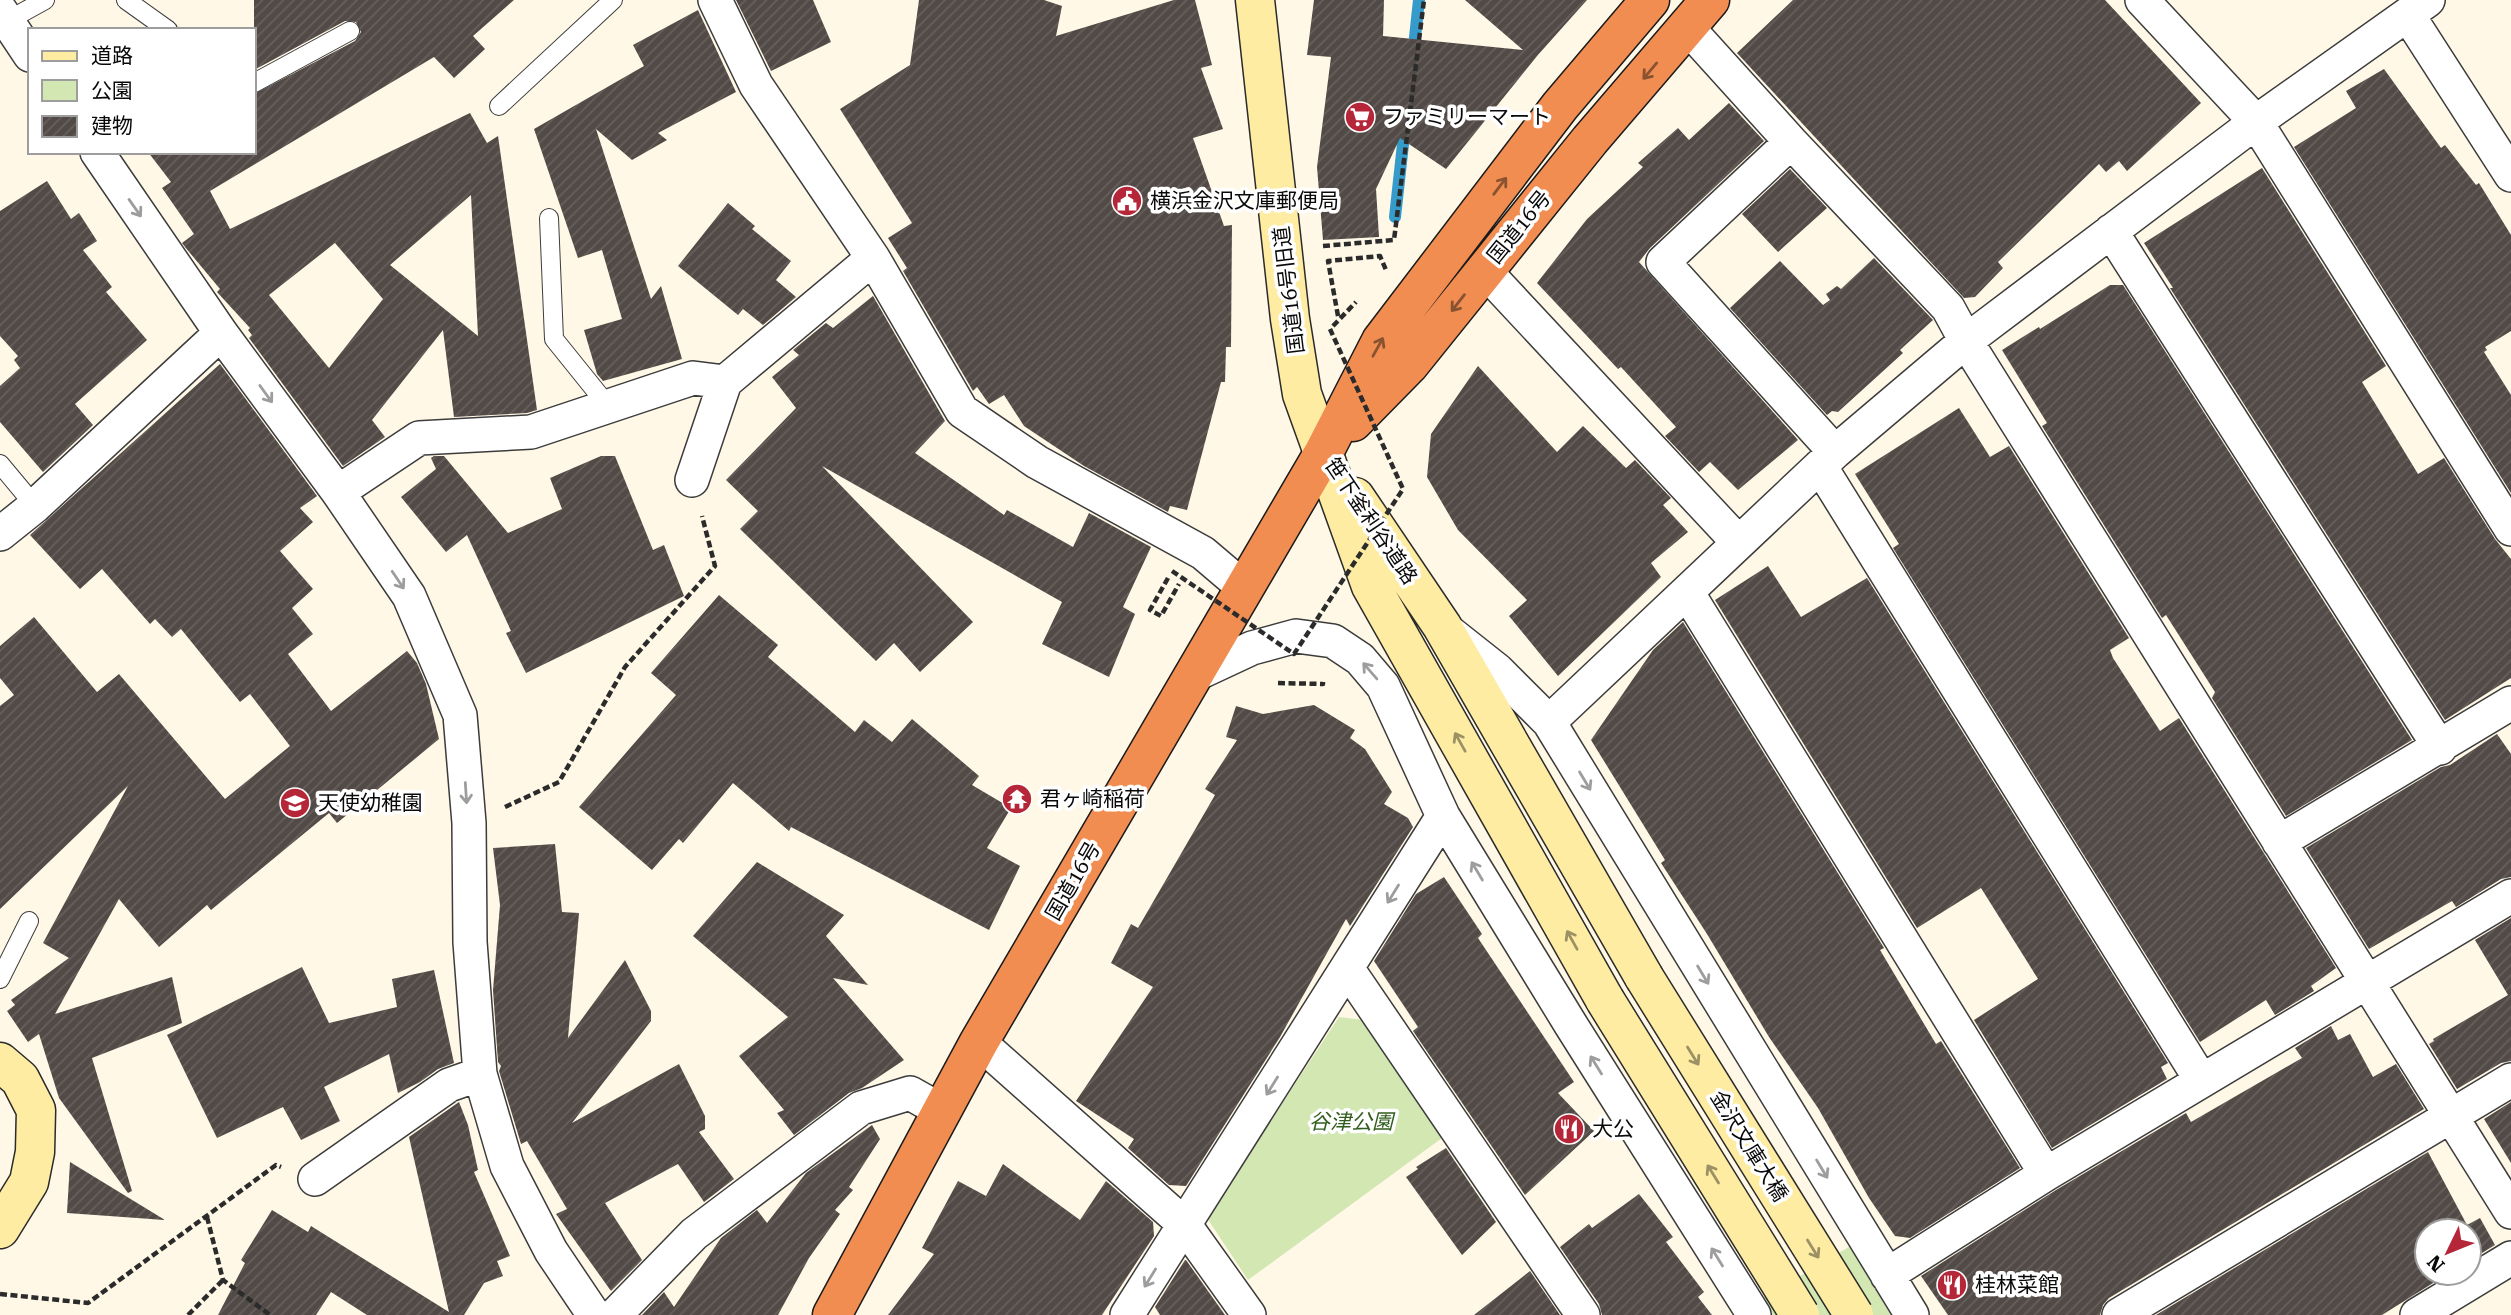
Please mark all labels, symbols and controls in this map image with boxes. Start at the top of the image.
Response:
legend [28,28,256,154]
text: 道路 [91,44,133,68]
one-way arrow [1642,61,1658,79]
text: 公園 [91,79,133,103]
supermarket icon: ファミリーマート [1343,100,1377,134]
place label: ファミリーマート [1383,105,1551,129]
text: 建物 [91,114,133,138]
one-way arrow [1493,177,1507,196]
public building icon: 横浜金沢文庫郵便局 [1110,184,1144,218]
street label: 国道16号 [1482,186,1556,268]
place label: 横浜金沢文庫郵便局 [1150,189,1339,213]
one-way arrow [128,198,142,218]
street label: 国道16号旧道 [1269,225,1309,355]
one-way arrow [1451,293,1466,311]
one-way arrow [1371,338,1385,358]
one-way arrow [259,385,274,403]
street label: 笹下釜利谷道路 [1320,453,1422,589]
one-way arrow [391,570,405,589]
one-way arrow [1362,662,1378,680]
one-way arrow [1453,732,1466,753]
one-way arrow [1578,770,1592,790]
one-way arrow [460,781,473,804]
temple icon: 君ヶ崎稲荷 [1000,782,1034,816]
school or university icon: 天使幼稚園 [278,786,312,820]
place label: 君ヶ崎稲荷 [1040,787,1145,811]
place label: 天使幼稚園 [318,791,423,815]
street label: 国道16号 [1041,838,1105,924]
one-way arrow [1469,862,1483,882]
one-way arrow [1386,884,1401,903]
one-way arrow [1565,931,1579,951]
one-way arrow [1697,964,1711,984]
one-way arrow [1686,1045,1700,1065]
one-way arrow [1588,1056,1603,1075]
one-way arrow [1264,1076,1278,1096]
street label: 金沢文庫大橋 [1705,1086,1793,1206]
park label: 谷津公園 [1309,1110,1396,1134]
restaurant icon: 大公 [1552,1112,1586,1146]
place label: 大公 [1592,1117,1634,1141]
one-way arrow [1815,1159,1829,1179]
one-way arrow [1705,1164,1719,1184]
north arrow [2413,1217,2483,1287]
one-way arrow [1805,1239,1820,1258]
one-way arrow [1710,1248,1724,1268]
text: N [2422,1250,2449,1276]
one-way arrow [1143,1268,1157,1288]
restaurant icon: 桂林菜館 [1935,1268,1969,1302]
place label: 桂林菜館 [1975,1273,2059,1297]

